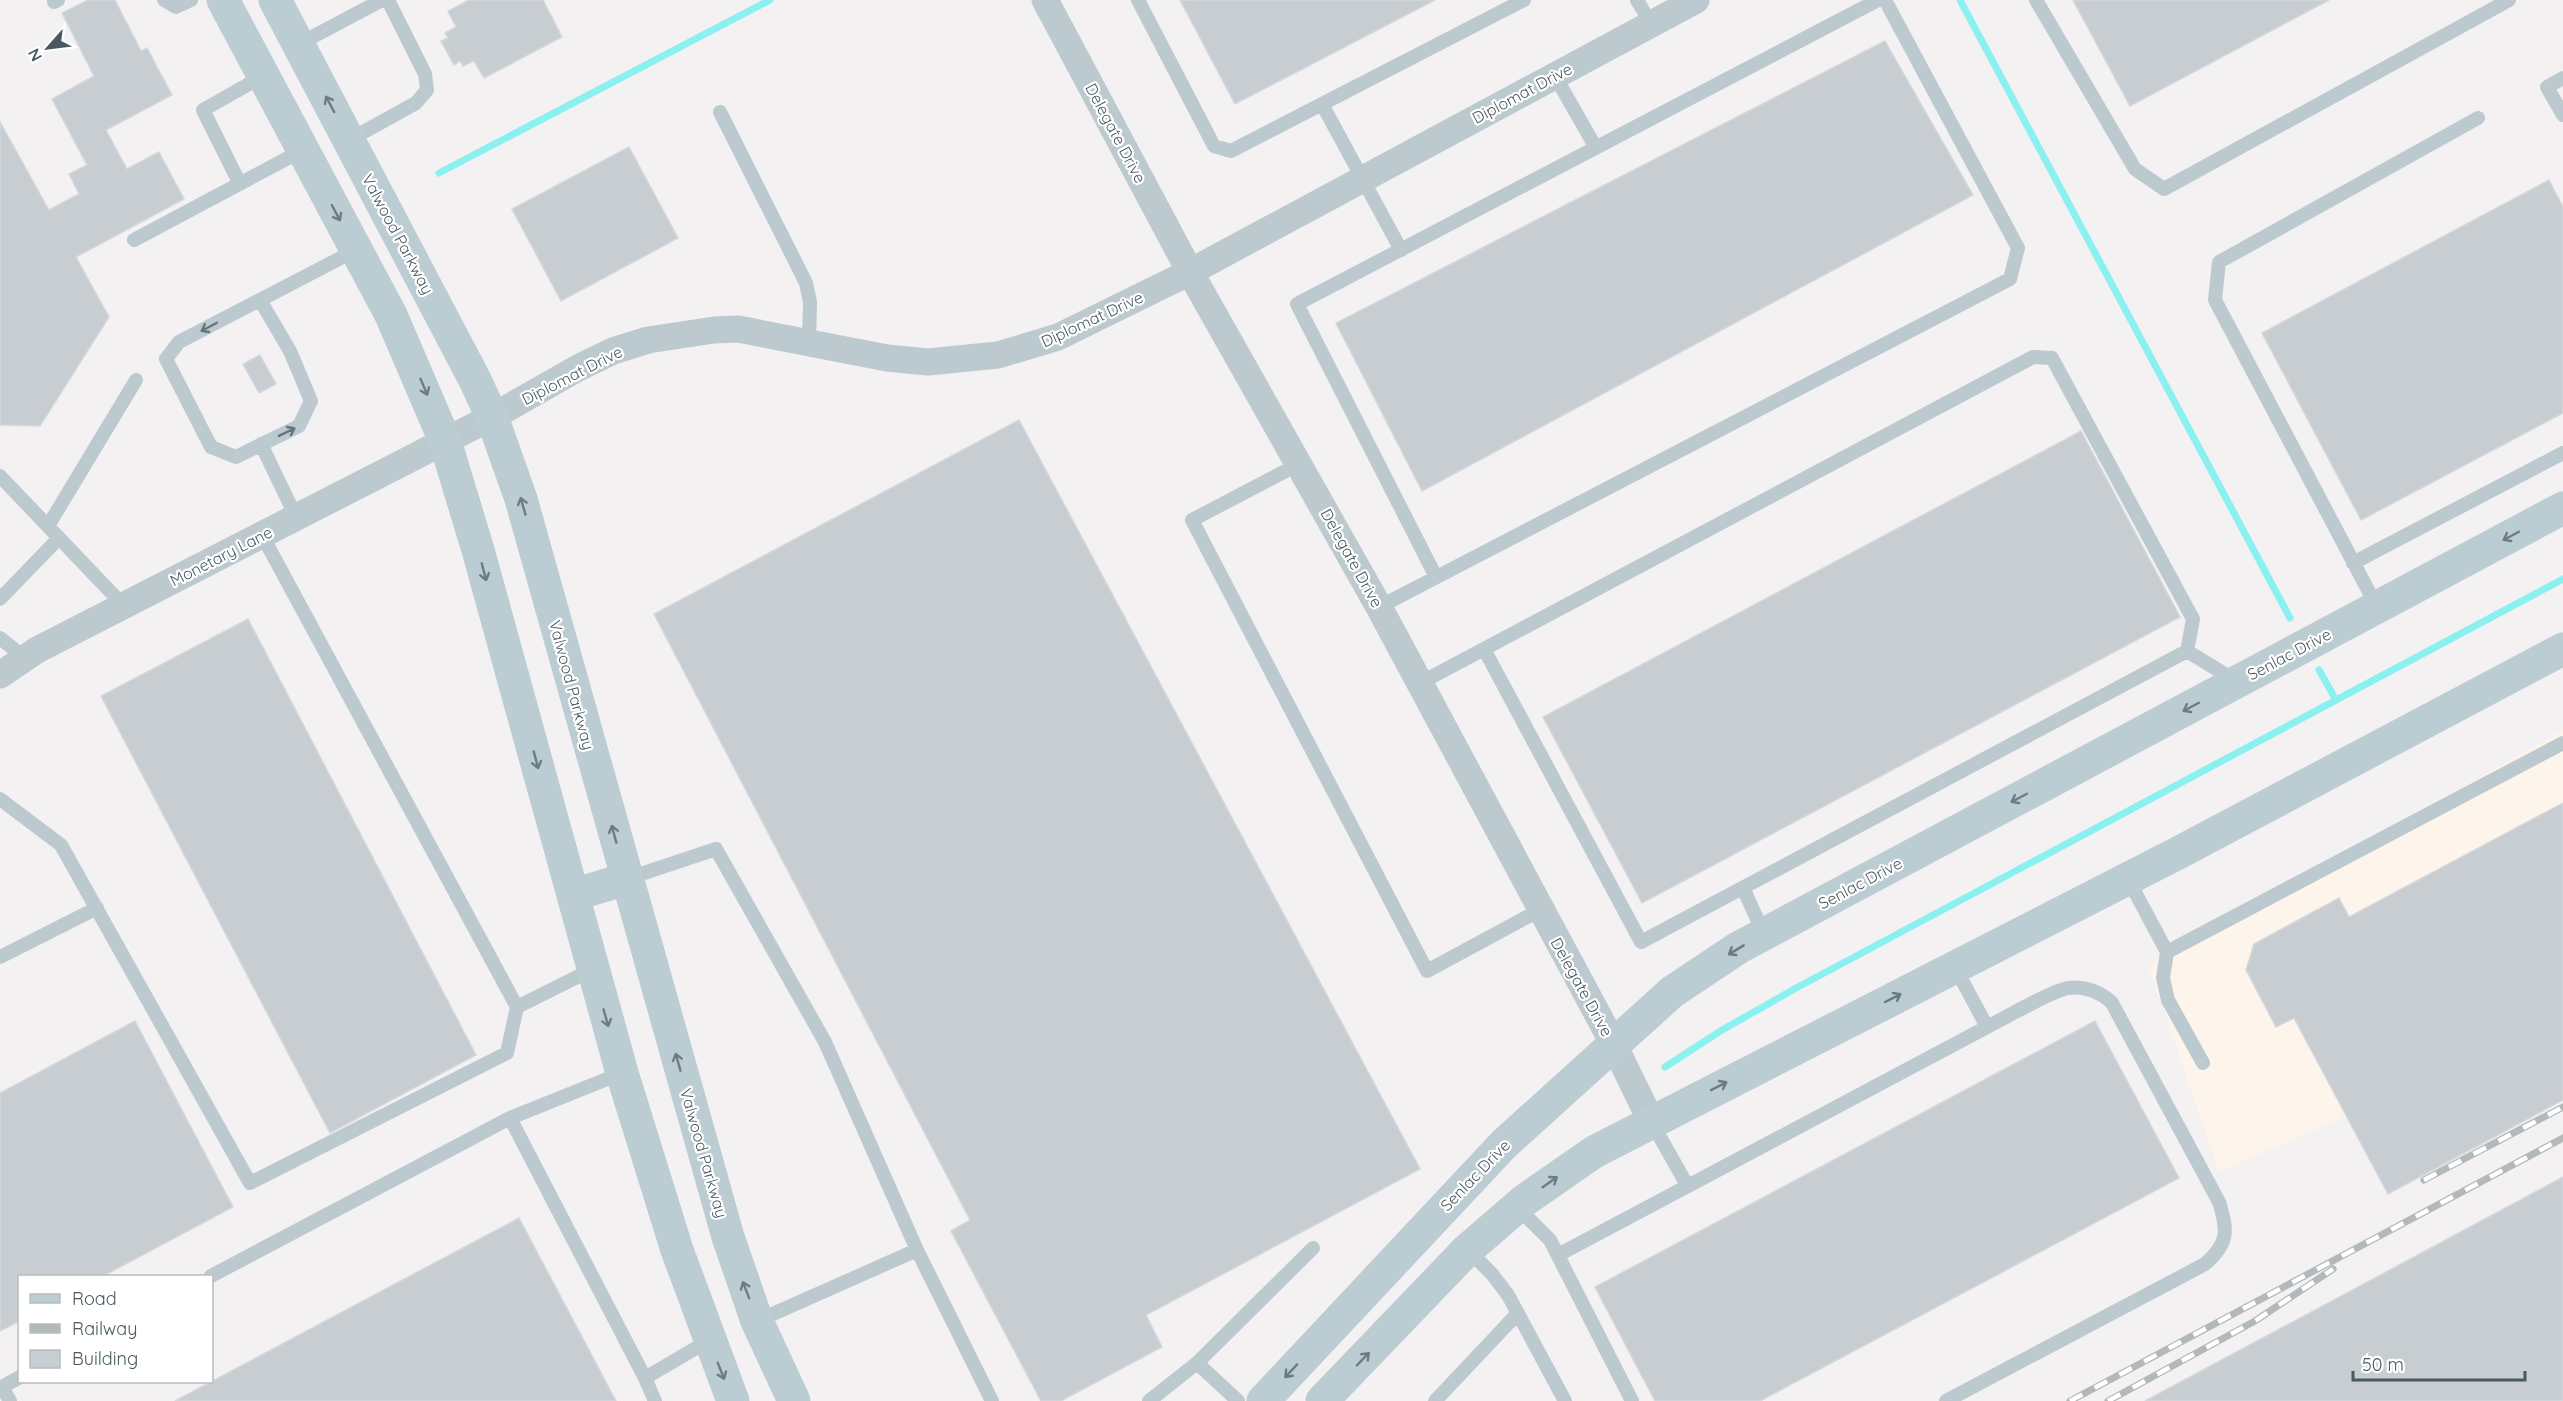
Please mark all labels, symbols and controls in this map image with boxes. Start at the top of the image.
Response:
north arrow [18,18,78,78]
text: N [23,45,46,65]
street label: Diplomat Drive [1469,58,1575,128]
street label: Delegate Drive [1081,80,1151,186]
one-way arrow [324,96,336,113]
street label: Valwood Parkway [358,170,438,298]
one-way arrow [331,203,342,221]
street label: Diplomat Drive [1038,287,1146,351]
one-way arrow [200,322,218,333]
street label: Diplomat Drive [518,341,626,409]
one-way arrow [419,377,430,395]
one-way arrow [277,426,295,438]
one-way arrow [517,497,528,516]
street label: Delegate Drive [1317,505,1387,611]
street label: Monetary Lane [166,522,276,590]
one-way arrow [2503,531,2521,542]
one-way arrow [479,562,490,581]
street label: Valwood Parkway [545,618,599,752]
street label: Senlac Drive [2244,624,2334,684]
one-way arrow [2182,701,2200,713]
one-way arrow [530,750,542,769]
one-way arrow [2011,792,2028,804]
one-way arrow [607,825,619,844]
street label: Senlac Drive [1815,853,1905,913]
street label: Delegate Drive [1547,934,1617,1040]
one-way arrow [1728,944,1745,956]
one-way arrow [1884,992,1902,1003]
one-way arrow [601,1008,613,1027]
one-way arrow [672,1053,683,1072]
one-way arrow [1710,1080,1728,1092]
street label: Valwood Parkway [676,1086,732,1220]
street label: Senlac Drive [1436,1135,1514,1215]
one-way arrow [1542,1176,1558,1189]
legend [18,1275,213,1383]
one-way arrow [739,1281,750,1299]
text: Road [72,1287,117,1310]
text: Railway [72,1317,138,1340]
scale bar [2353,1344,2526,1382]
text: Building [72,1347,138,1370]
one-way arrow [1356,1352,1370,1367]
text: 50 m [2362,1353,2404,1376]
one-way arrow [716,1361,727,1380]
one-way arrow [1284,1363,1298,1378]

